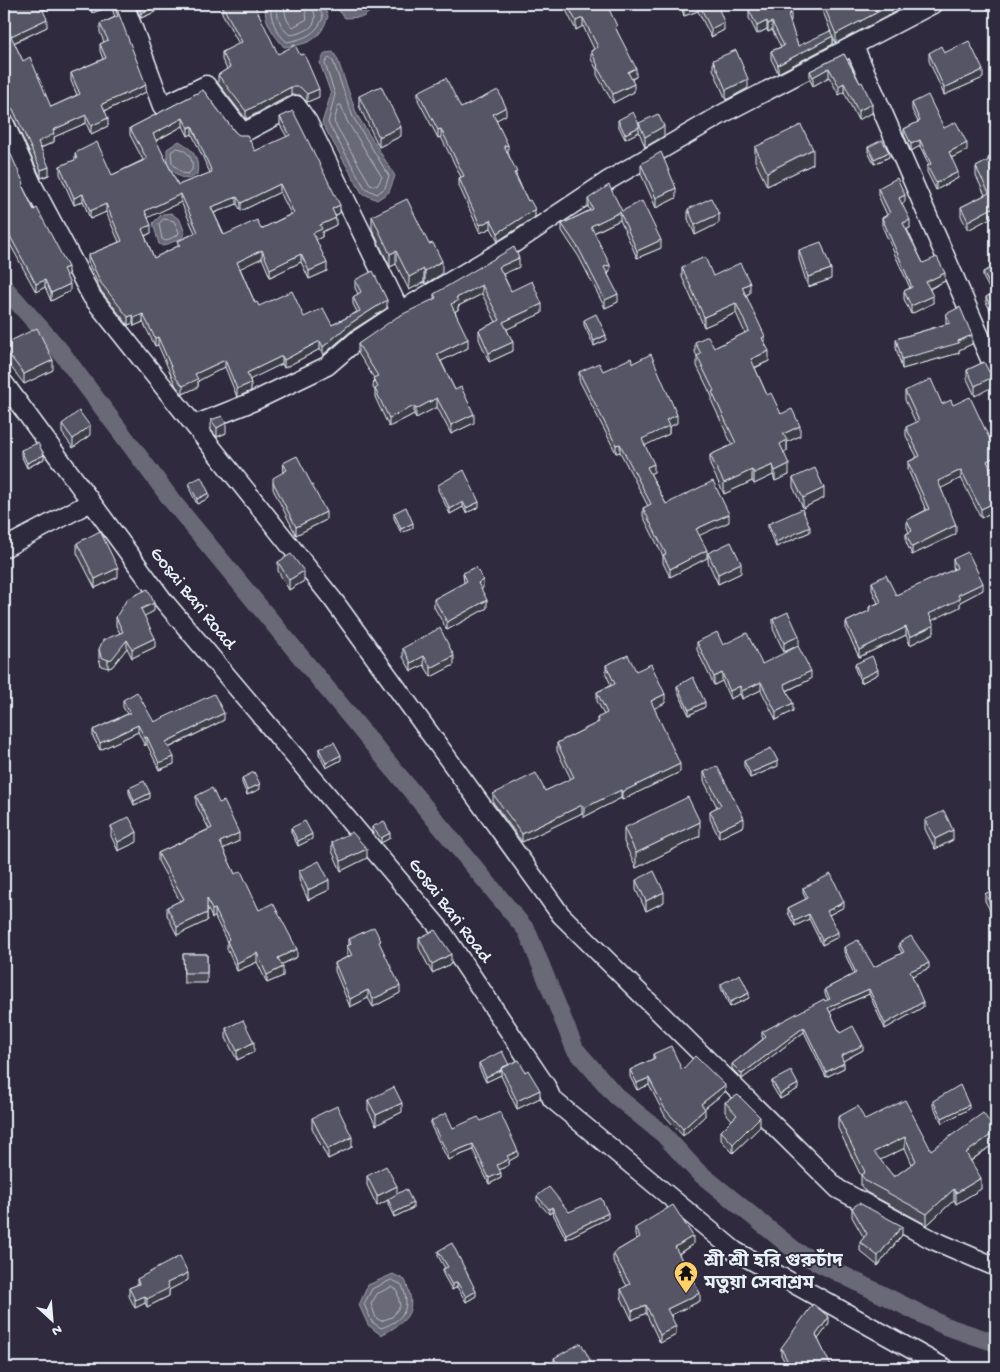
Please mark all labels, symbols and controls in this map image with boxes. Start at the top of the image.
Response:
street label: Gosai Bari Road [144,543,241,656]
street label: Gosai Bari Road [402,854,497,969]
place label: শ্রী শ্রী হরি গুরুচাঁদ মতুয়া সেবাশ্রম [703,1248,843,1296]
temple icon: শ্রী শ্রী হরি গুরুচাঁদ মতুয়া সেবাশ্রম [673,1260,699,1294]
north arrow [28,1294,78,1344]
text: N [49,1320,64,1339]

